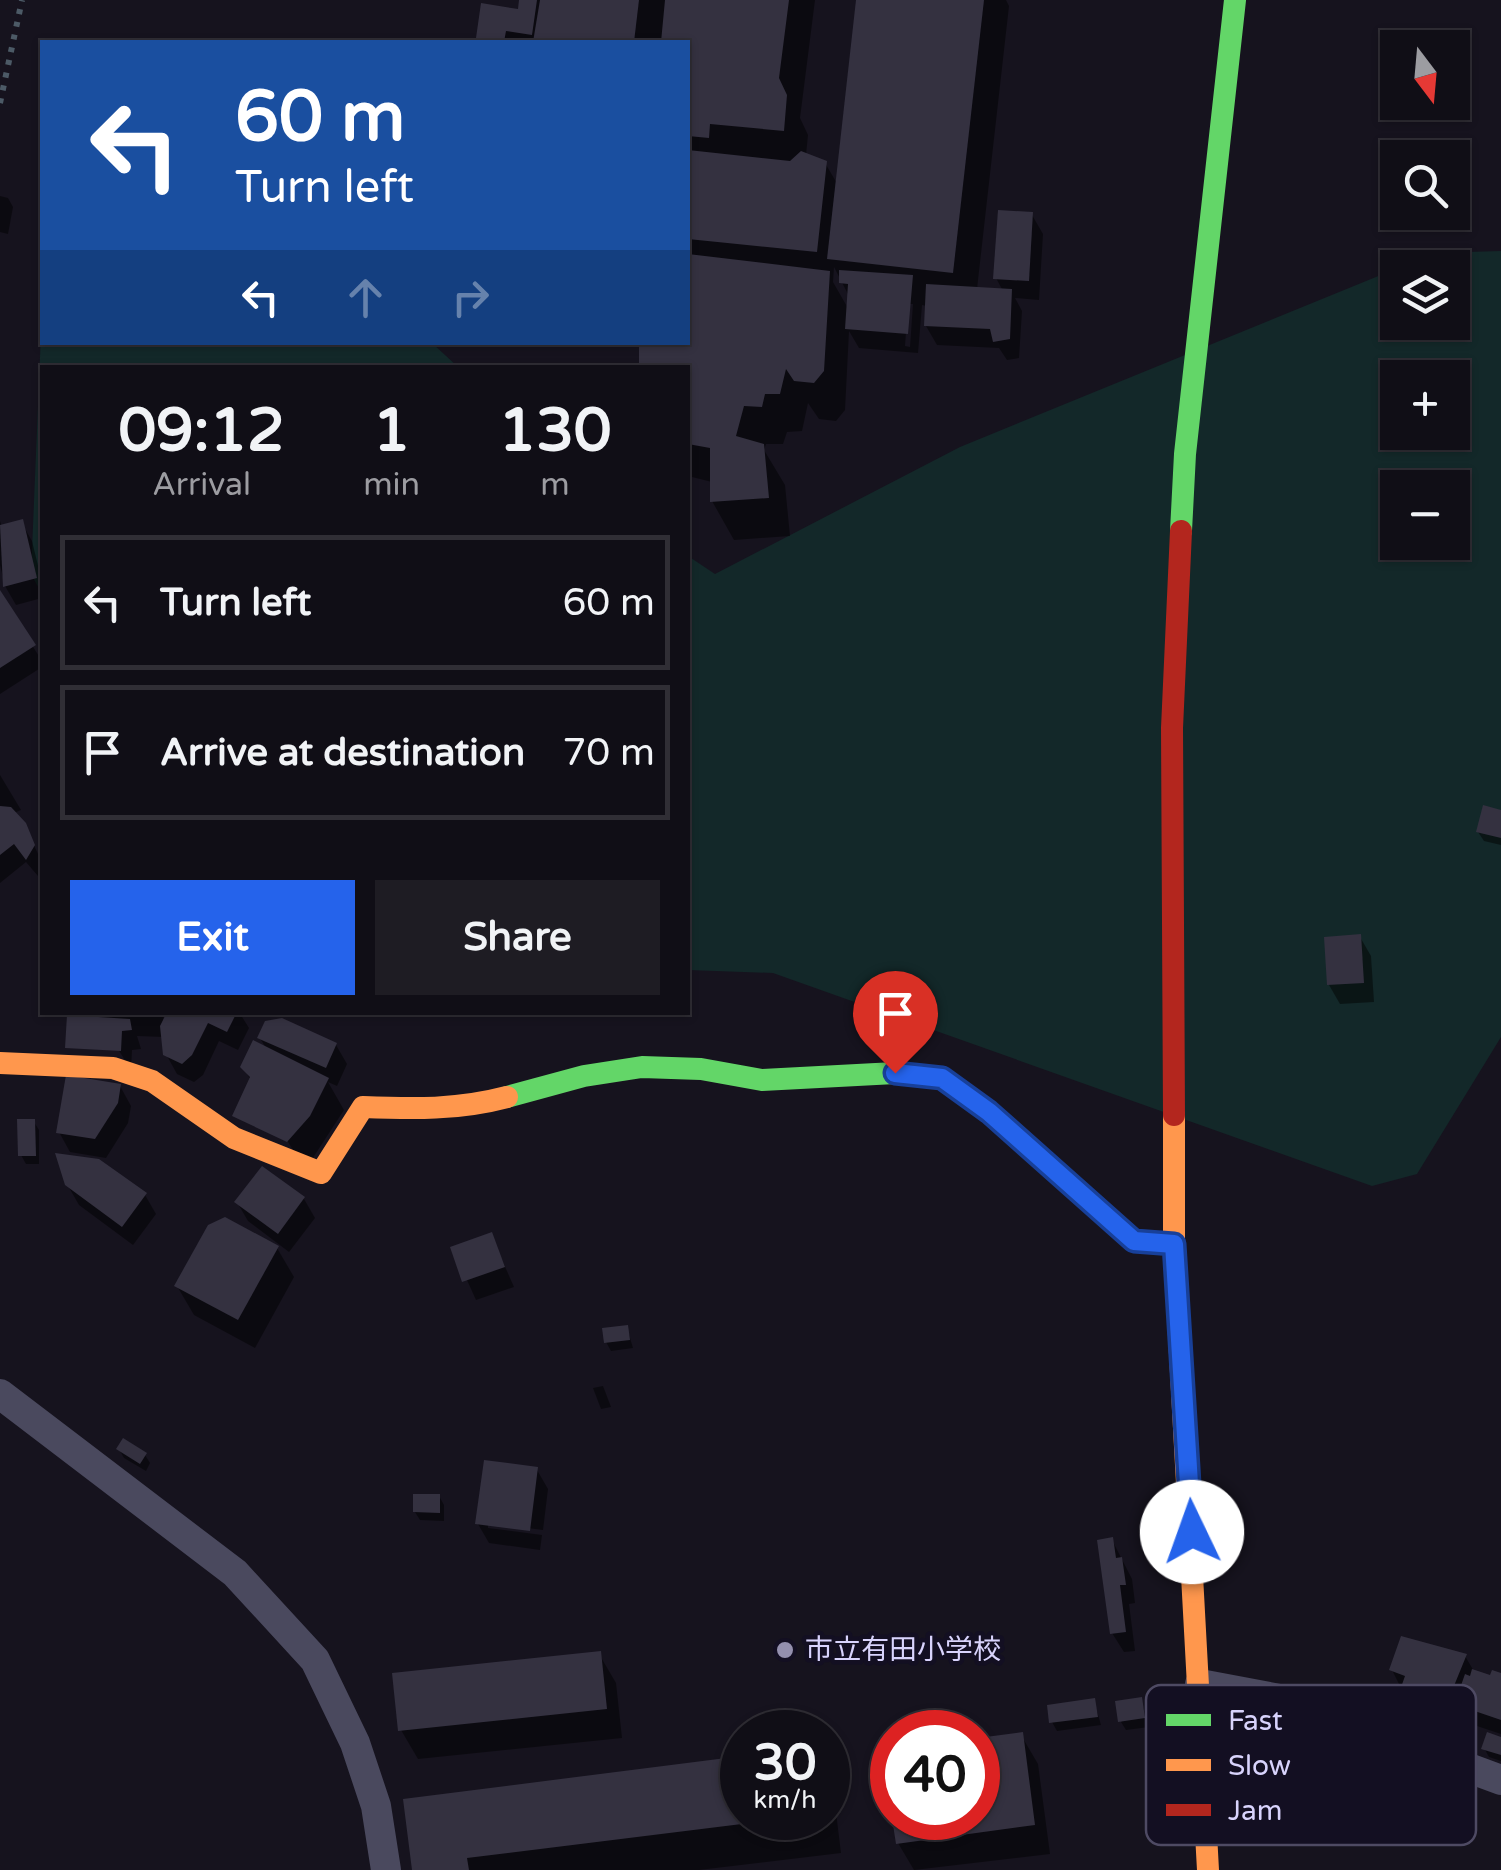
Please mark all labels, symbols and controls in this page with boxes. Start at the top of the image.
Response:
north arrow [1380,30,1470,120]
map controls [1380,30,1470,560]
text: 60 m [235,76,405,160]
icon: left [70,80,200,210]
button: search [1380,140,1470,230]
text: Turn left [235,161,414,215]
button: layers [1380,250,1470,340]
icon: left [233,270,288,325]
icon: ahead [338,270,393,325]
icon: right [443,270,498,325]
button: + [1380,360,1470,450]
text: 09:12 [118,395,285,467]
text: 1 [373,395,410,467]
text: 130 [498,395,612,467]
text: Arrival [152,466,251,504]
text: min [363,466,420,504]
text: m [540,466,570,504]
button: − [1380,470,1470,560]
icon: left [75,575,130,630]
text: Turn left [160,580,311,626]
text: 60 m [563,580,655,626]
icon: arrive [75,725,130,780]
text: Arrive at destination [160,730,525,776]
text: 70 m [563,730,655,776]
button: Exit [70,880,355,995]
button: Share [375,880,660,995]
pin [853,971,938,1074]
icon: arrive [868,986,923,1041]
position arrow [1140,1480,1244,1584]
place label: 市立有田小学校 [805,1633,1001,1667]
marker: 市立有田小学校 [774,1639,796,1661]
legend [1146,1685,1476,1845]
text: Fast [1228,1704,1283,1738]
speed limit sign: 40 [870,1710,1000,1840]
text: 30 [754,1733,816,1793]
text: Slow [1228,1749,1291,1783]
text: km/h [754,1785,816,1815]
text: Jam [1228,1794,1283,1828]

